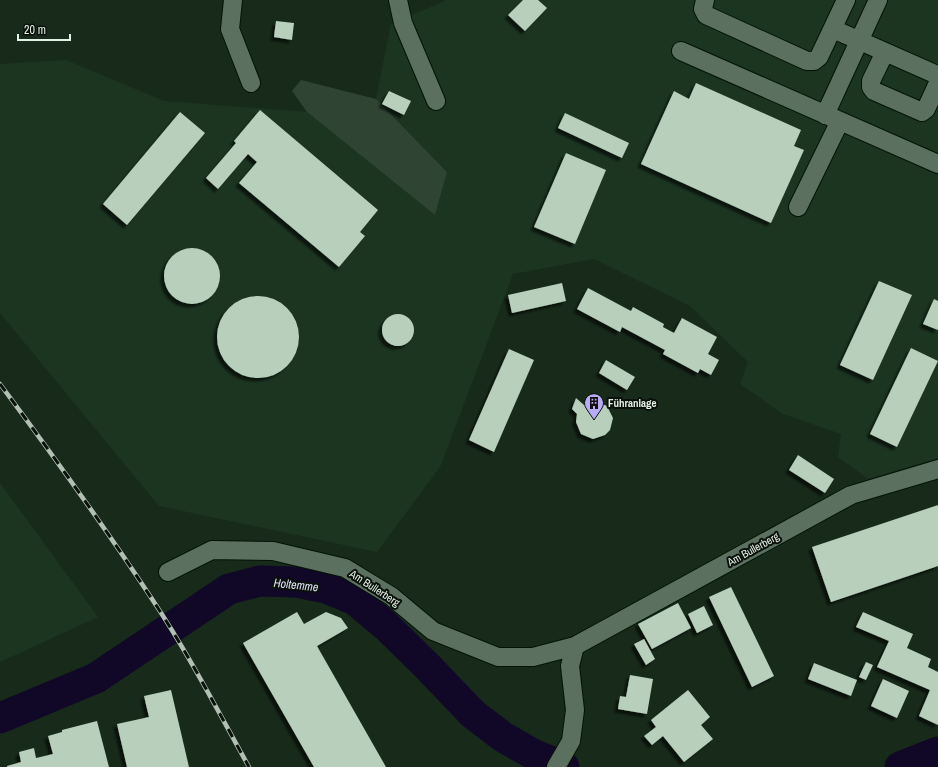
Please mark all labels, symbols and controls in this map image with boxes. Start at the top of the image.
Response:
scale bar [18,16,70,42]
text: 20 m [24,22,46,38]
building icon: Führanlage [583,392,605,420]
place label: Führanlage [608,396,657,410]
street label: Am Bullerberg [724,529,781,569]
street label: Am Bullerberg [346,566,403,609]
water label: Holtemme [273,575,320,595]

